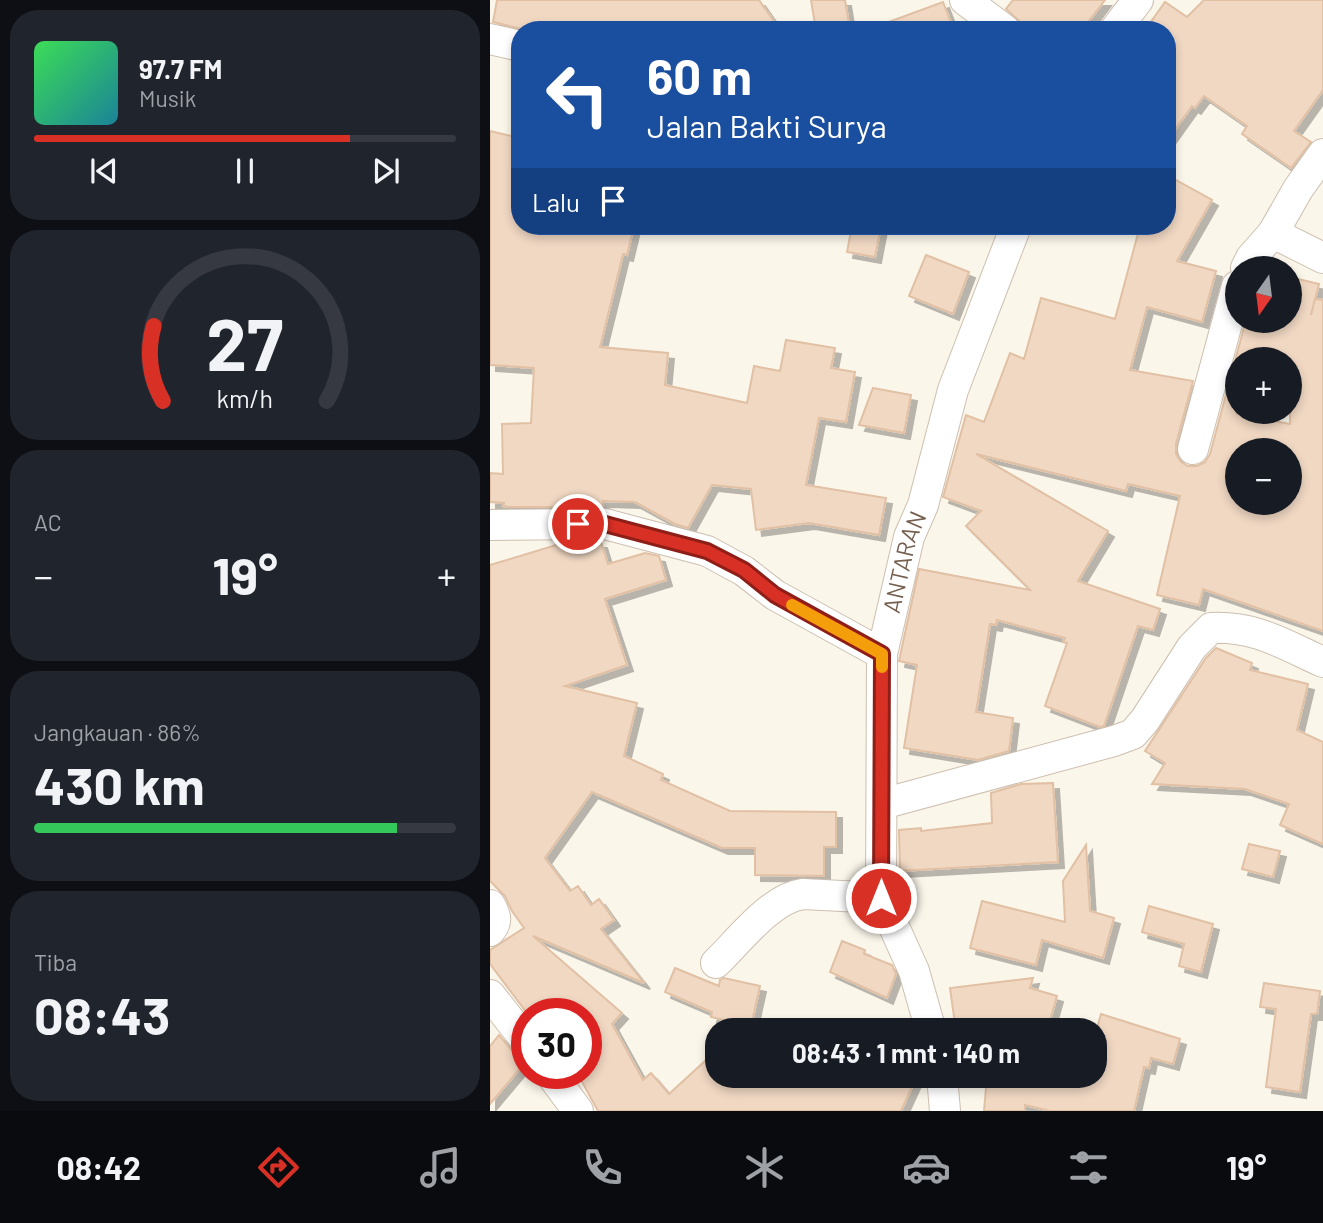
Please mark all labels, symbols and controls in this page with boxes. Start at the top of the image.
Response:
text: 60 m [647,46,752,105]
icon: left [532,49,623,140]
text: 97.7 FM [139,53,222,84]
text: Musik [139,84,196,112]
text: Jalan Bakti Surya [647,106,887,144]
icon: previous [85,152,123,190]
icon: pause [226,152,264,190]
icon: next [367,152,405,190]
icon: arrive [594,182,632,220]
text: Lalu [532,186,580,217]
north arrow [1225,256,1302,332]
map controls [1225,256,1302,515]
text: 27 [207,299,283,387]
button: + [1225,347,1302,424]
text: km/h [217,383,273,413]
button: − [1225,438,1302,515]
pin [548,494,608,554]
icon: arrive [559,505,597,543]
street label: ANTARAN [876,506,932,616]
text: AC [34,508,62,536]
text: 19° [212,543,278,605]
text: − [34,552,53,598]
text: + [437,552,456,598]
text: Jangkauan · 86% [34,718,201,746]
text: 430 km [34,753,205,815]
position arrow [844,861,918,935]
text: Tiba [34,948,77,976]
text: 08:43 [34,983,170,1045]
speed limit sign: 30 [511,998,602,1089]
text: 08:43 · 1 mnt · 140 m [792,1037,1020,1068]
icon: directions [254,1143,303,1192]
icon: music [416,1143,465,1192]
icon: phone [578,1143,627,1192]
icon: climate [740,1143,789,1192]
icon: car [902,1143,951,1192]
icon: filters [1064,1143,1113,1192]
text: 08:42 [57,1148,141,1186]
text: 19° [1226,1148,1266,1186]

